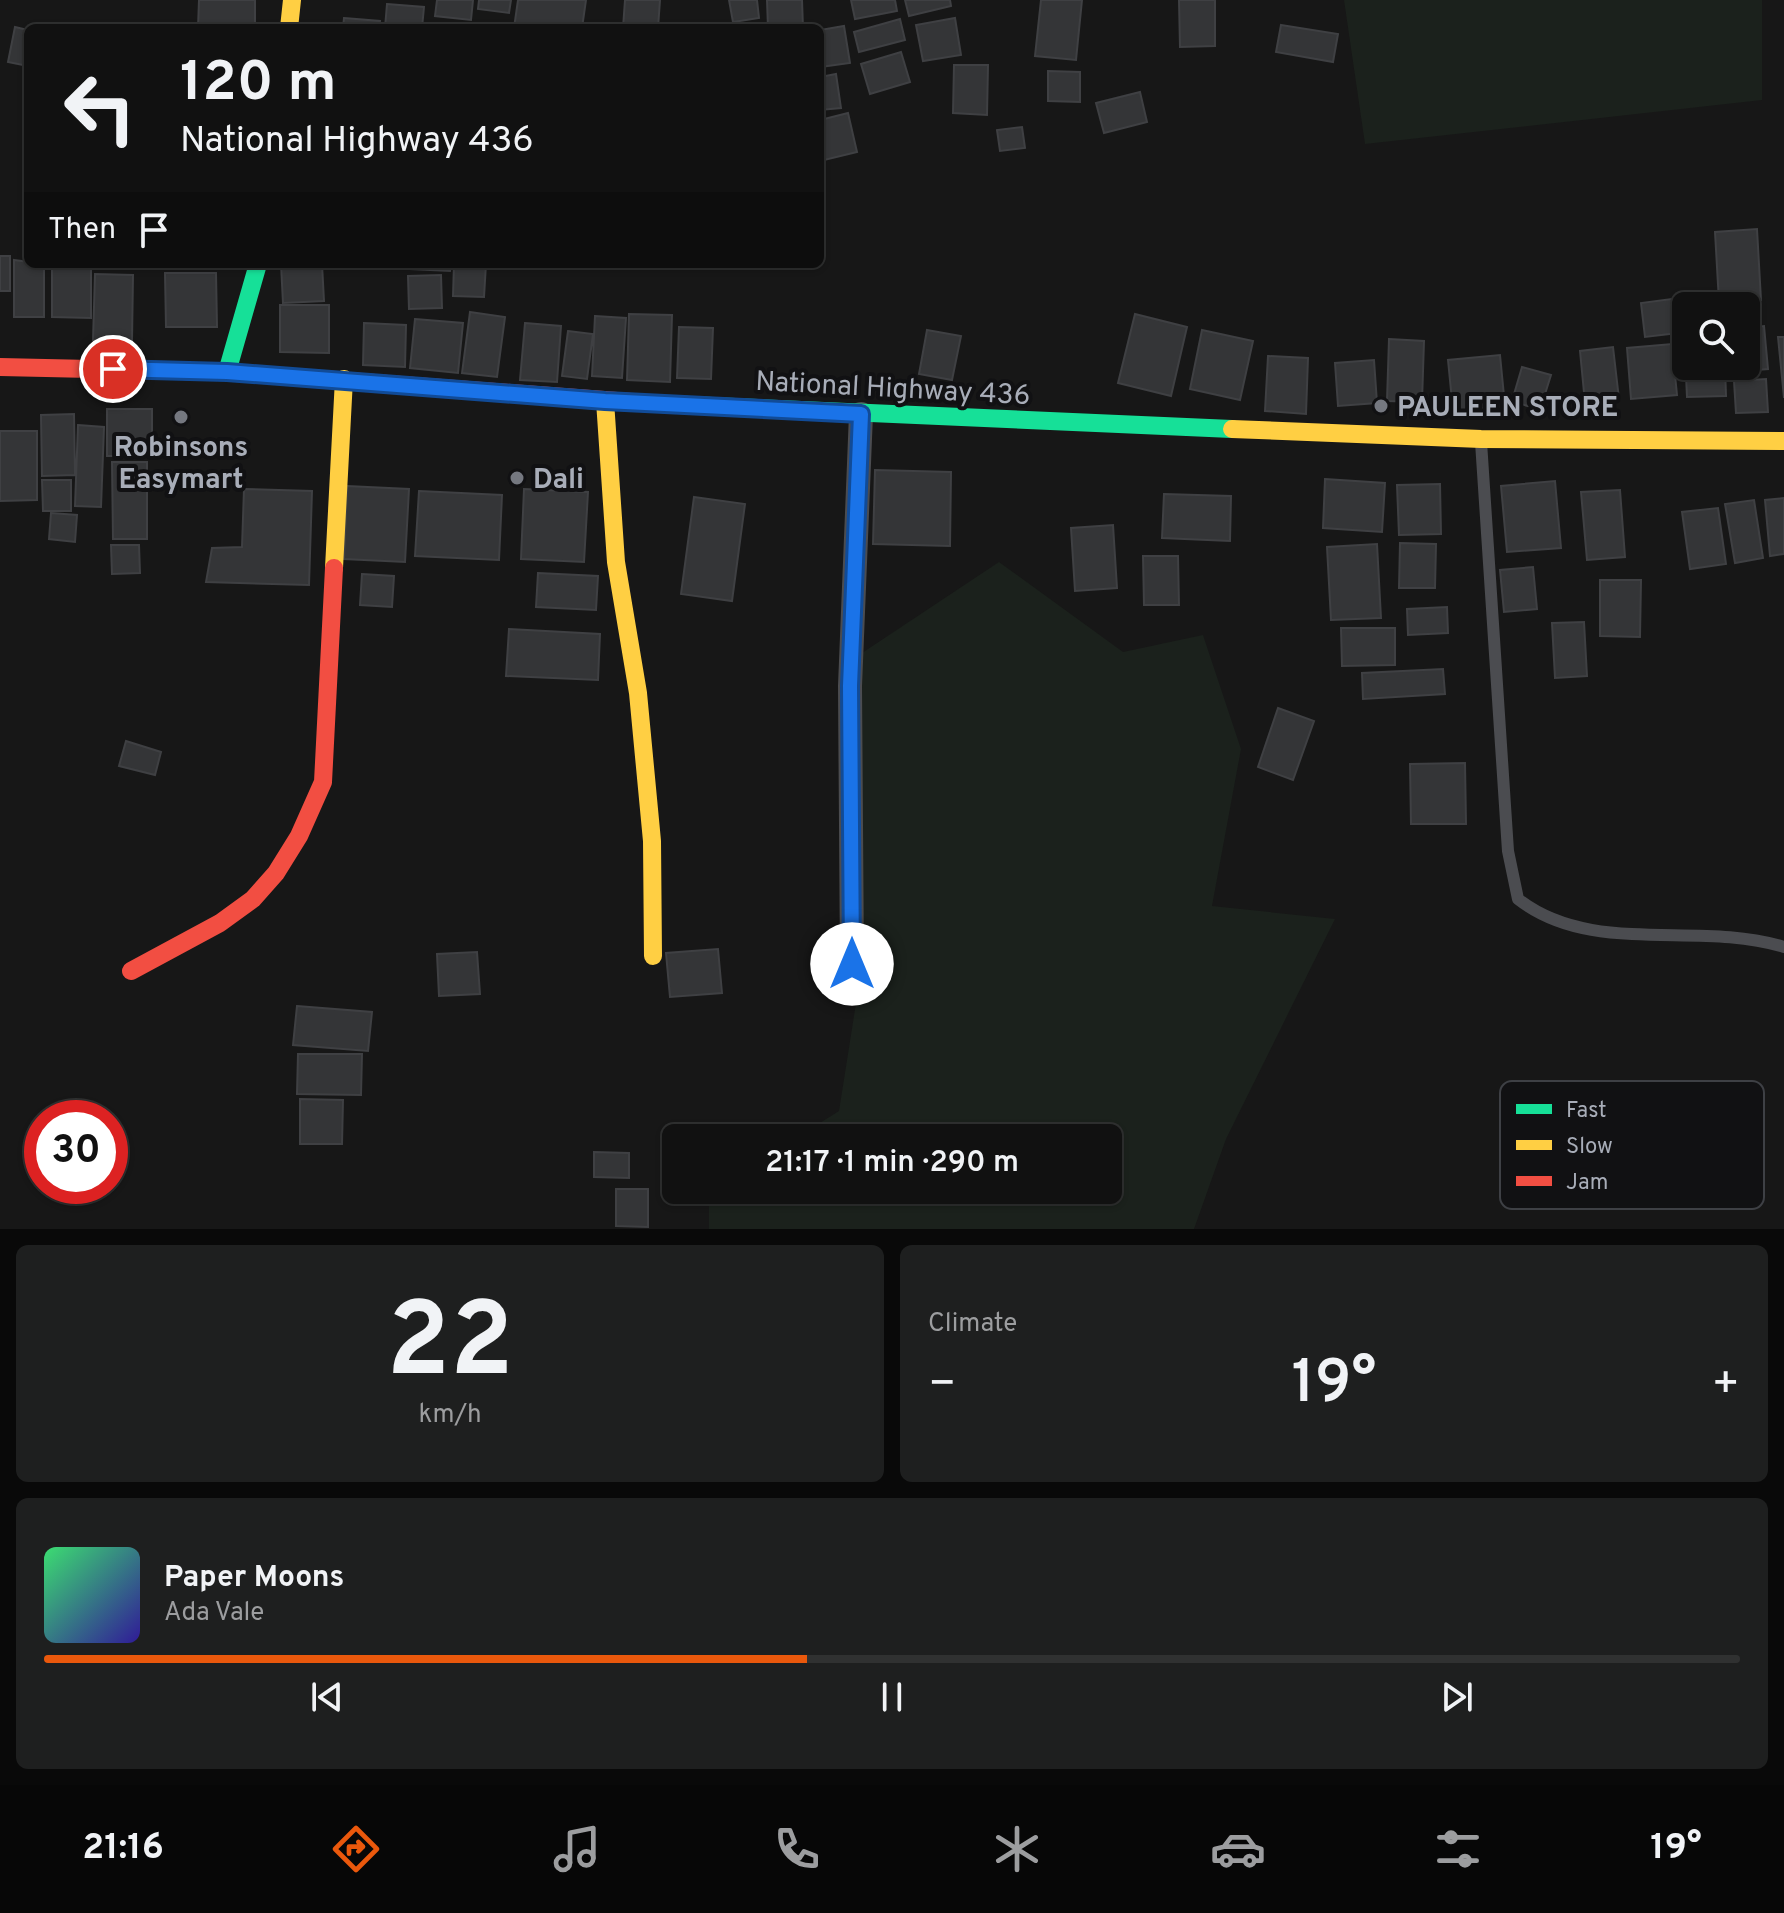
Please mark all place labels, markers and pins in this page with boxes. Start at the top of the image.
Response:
pin [79,335,147,403]
place label: PAULEEN STORE [1397,391,1618,427]
marker: PAULEEN STORE [1372,397,1390,415]
marker: Robinsons Easymart [172,408,190,426]
place label: Robinsons Easymart [114,431,248,499]
place label: Dali [533,463,584,499]
marker: Dali [508,469,526,487]

